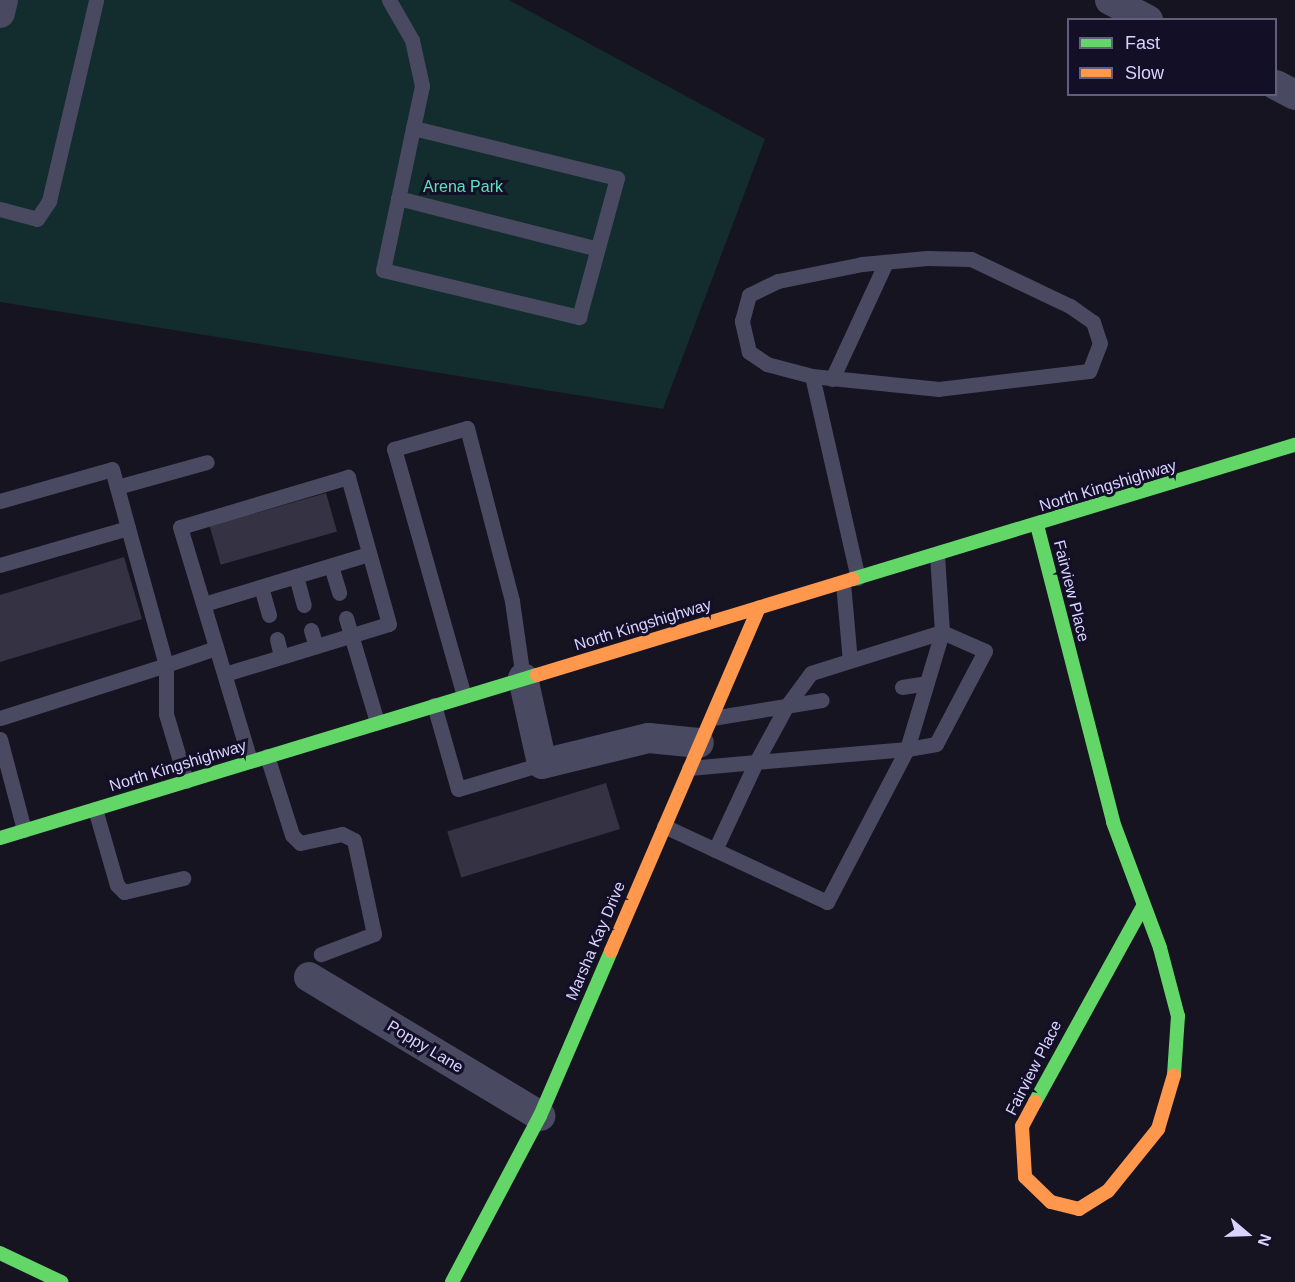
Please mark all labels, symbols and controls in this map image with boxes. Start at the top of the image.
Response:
legend [1067,18,1277,96]
text: Fast [1125,33,1160,53]
text: Slow [1125,63,1164,83]
park label: Arena Park [423,177,503,197]
street label: North Kingshighway [1037,456,1179,516]
street label: Fairview Place [1049,538,1093,644]
street label: North Kingshighway [572,595,714,655]
street label: North Kingshighway [107,736,249,796]
street label: Marsha Kay Drive [562,879,630,1003]
street label: Poppy Lane [383,1017,467,1077]
street label: Fairview Place [1002,1017,1066,1119]
north arrow [1217,1204,1277,1264]
text: N [1255,1232,1274,1248]

